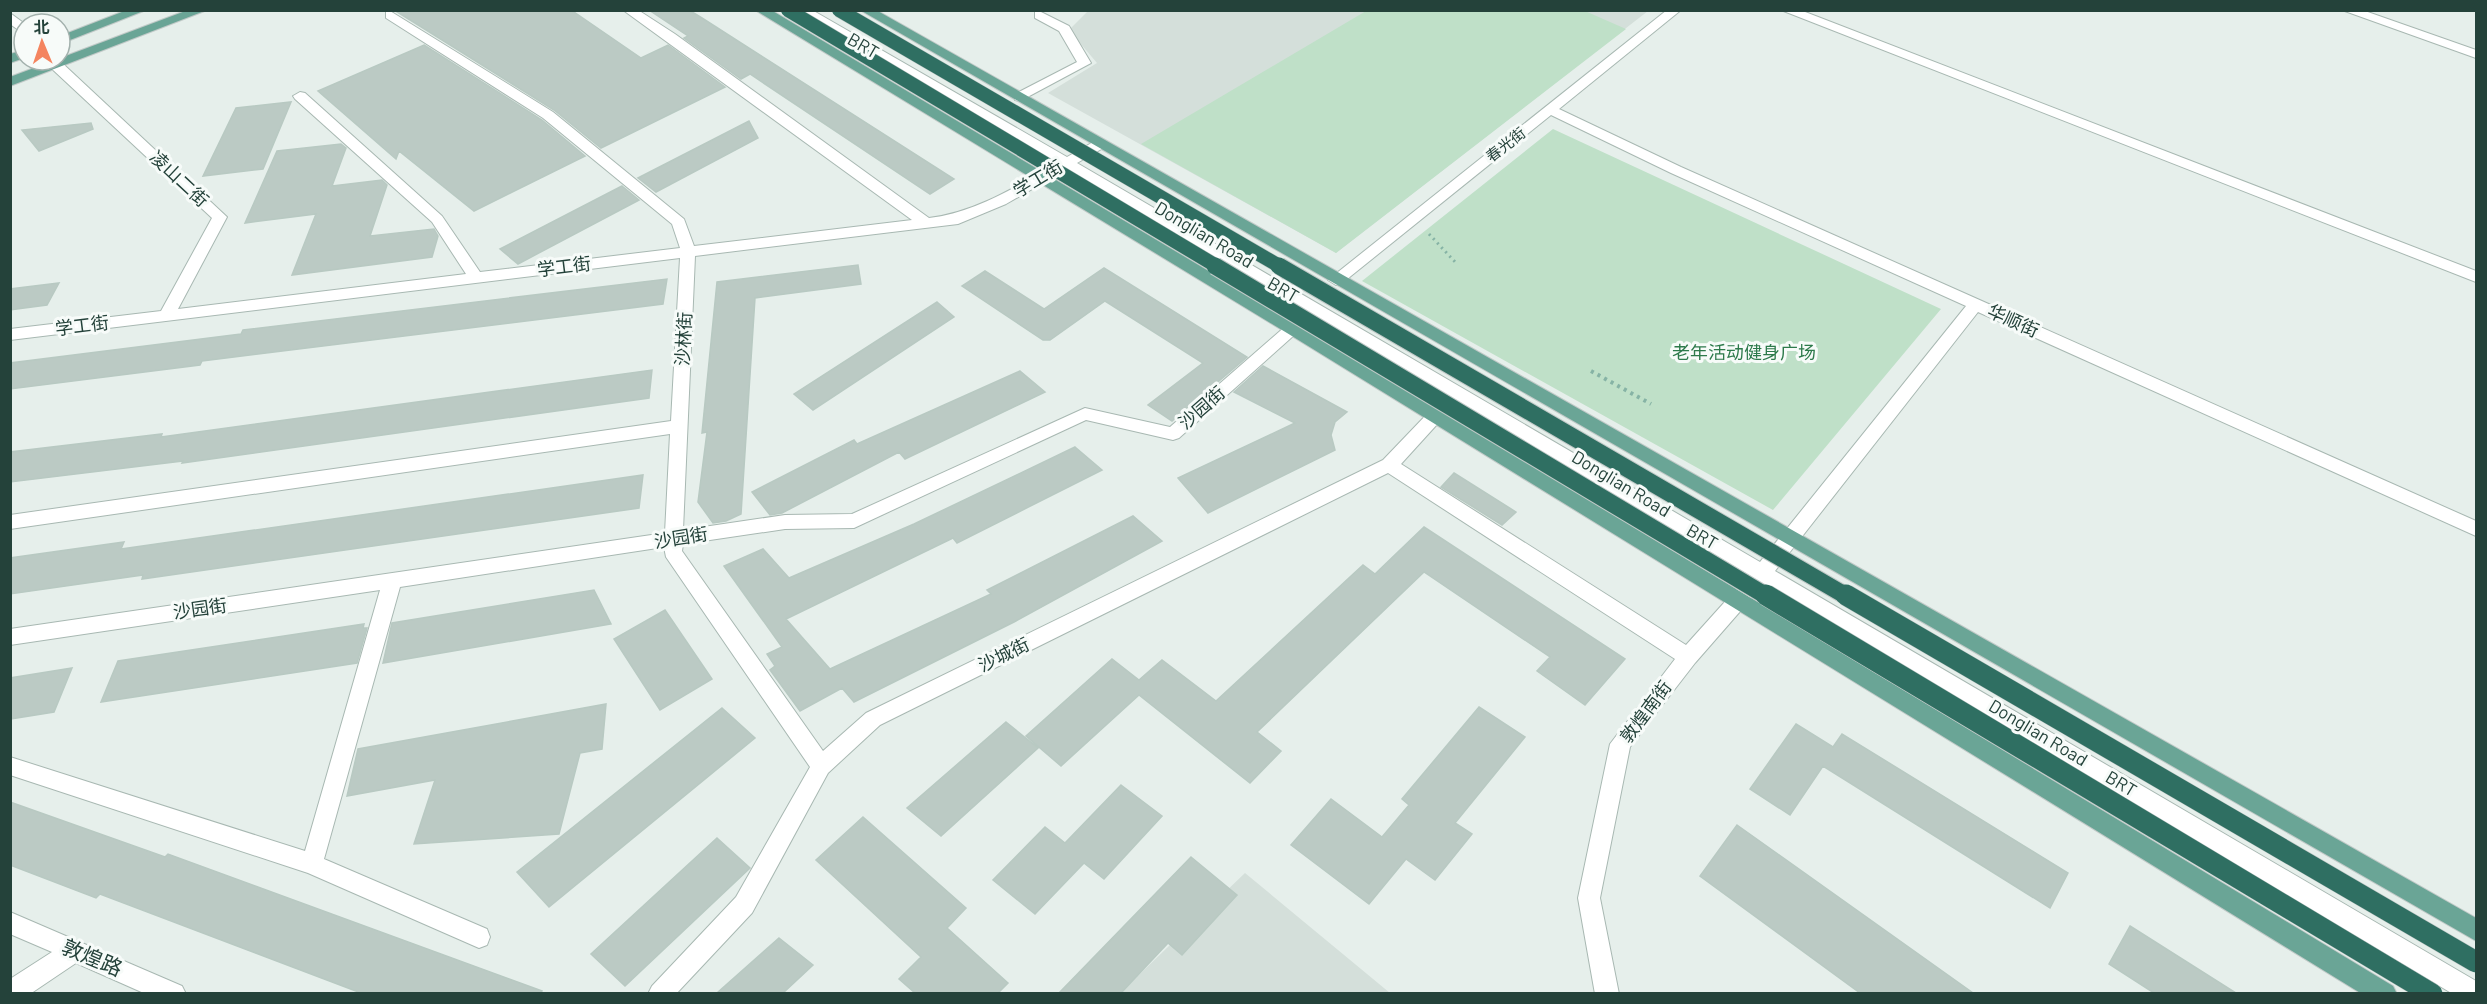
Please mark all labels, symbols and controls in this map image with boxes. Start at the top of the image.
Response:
north arrow [12,12,72,72]
text: 北 [33,17,50,36]
street label: BRT [844,27,883,63]
street label: 春光街 [1482,123,1529,165]
street label: 凌山二街 [146,146,214,211]
street label: 学工街 [1009,155,1066,201]
street label: Donglian Road [1151,196,1258,272]
street label: 学工街 [536,252,592,280]
street label: BRT [1264,271,1303,307]
street label: 华顺街 [1984,299,2043,341]
street label: 学工街 [54,311,110,339]
street label: 沙林街 [671,311,695,366]
park label: 老年活动健身广场 [1672,341,1816,363]
street label: 沙园街 [1174,381,1229,433]
street label: Donglian Road [1568,445,1675,521]
street label: BRT [1683,518,1722,554]
street label: 沙园街 [652,522,709,552]
street label: 沙园街 [172,593,228,623]
street label: 沙城街 [974,632,1033,676]
street label: 敦煌南街 [1615,676,1676,747]
street label: Donglian Road [1985,694,2092,770]
street label: BRT [2102,765,2141,801]
street label: 敦煌路 [59,933,126,980]

